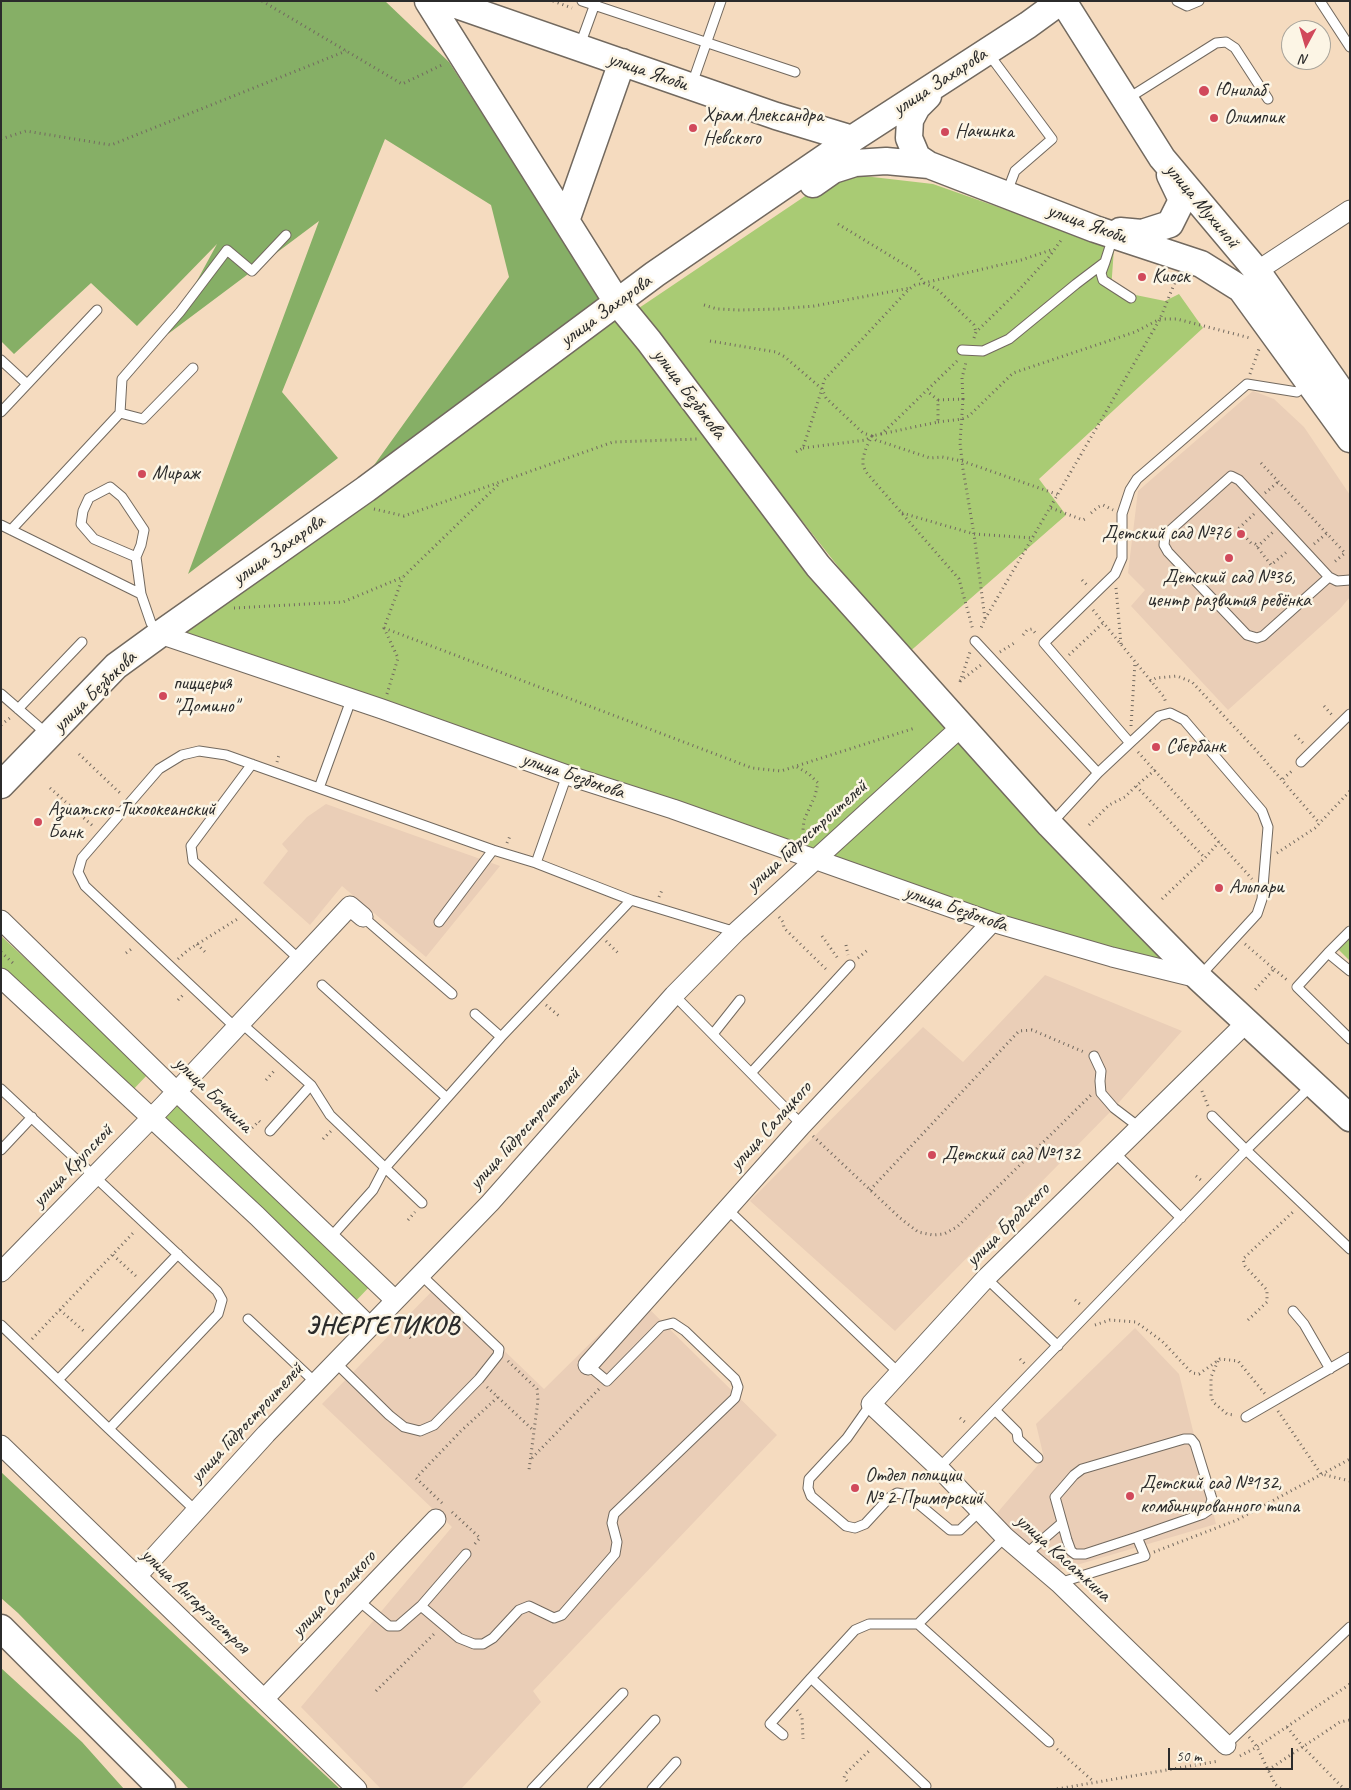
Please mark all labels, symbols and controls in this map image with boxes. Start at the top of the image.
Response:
north arrow [1281,20,1331,70]
street label: улица Захарова [888,43,992,121]
street label: улица Якоби [605,47,691,97]
text: N [1299,51,1310,68]
place label: Юнилаб [1215,79,1265,103]
marker: Юнилаб [1197,84,1211,98]
place label: Храм Александра Невского [703,104,823,151]
place label: Олимпик [1224,106,1284,130]
marker: Олимпик [1208,112,1220,124]
place label: Начинка [955,120,1014,144]
marker: Храм Александра Невского [687,122,699,134]
marker: Начинка [939,126,951,138]
street label: улица Мухиной [1160,159,1244,253]
street label: улица Якоби [1044,199,1130,249]
place label: Киоск [1152,265,1190,289]
street label: улица Захарова [556,270,656,352]
marker: Киоск [1136,271,1148,283]
street label: улица Безбокова [647,344,731,444]
place label: Мираж [152,462,199,486]
marker: Мираж [136,468,148,480]
street label: улица Захарова [228,509,330,591]
place label: Детский сад №76 [1102,522,1231,546]
marker: Детский сад №76 [1235,528,1247,540]
marker: Детский сад №36, центр развития ребёнка [1223,552,1235,564]
place label: Детский сад №36, центр развития ребёнка [1147,566,1311,613]
street label: улица Безбокова [48,646,142,738]
place label: пиццерия "Домино" [173,672,238,719]
marker: пиццерия "Домино" [157,690,169,702]
place label: Сбербанк [1166,735,1225,759]
marker: Сбербанк [1150,741,1162,753]
street label: улица Безбокова [519,747,627,805]
street label: улица Гидростроителей [741,775,873,897]
place label: Азиатско-Тихоокеанский Банк [48,798,215,845]
marker: Азиатско-Тихоокеанский Банк [32,816,44,828]
place label: Альпари [1229,876,1284,900]
street label: улица Безбокова [902,880,1010,938]
marker: Альпари [1213,882,1225,894]
street label: улица Бочкина [169,1052,257,1138]
street label: улица Гидростроителей [464,1063,586,1195]
street label: улица Салацкого [725,1077,817,1175]
street label: улица Крупской [28,1120,118,1212]
place label: Детский сад №132 [942,1143,1080,1167]
marker: Детский сад №132 [926,1149,938,1161]
street label: улица Бродского [961,1178,1055,1272]
district label: ЭНЕРГЕТИКОВ [300,1311,466,1341]
street label: улица Гидростроителей [185,1358,309,1488]
place label: Отдел полиции № 2 Приморский [865,1464,983,1511]
place label: Детский сад №132, комбинированного типа [1140,1472,1299,1519]
marker: Отдел полиции № 2 Приморский [849,1482,861,1494]
marker: Детский сад №132, комбинированного типа [1124,1490,1136,1502]
street label: улица Касаткина [1010,1509,1116,1607]
street label: улица Ангаргэсстроя [136,1543,254,1659]
street label: улица Салацкого [287,1546,381,1642]
scale bar [1171,1738,1296,1770]
text: 50 m [1176,1747,1202,1766]

